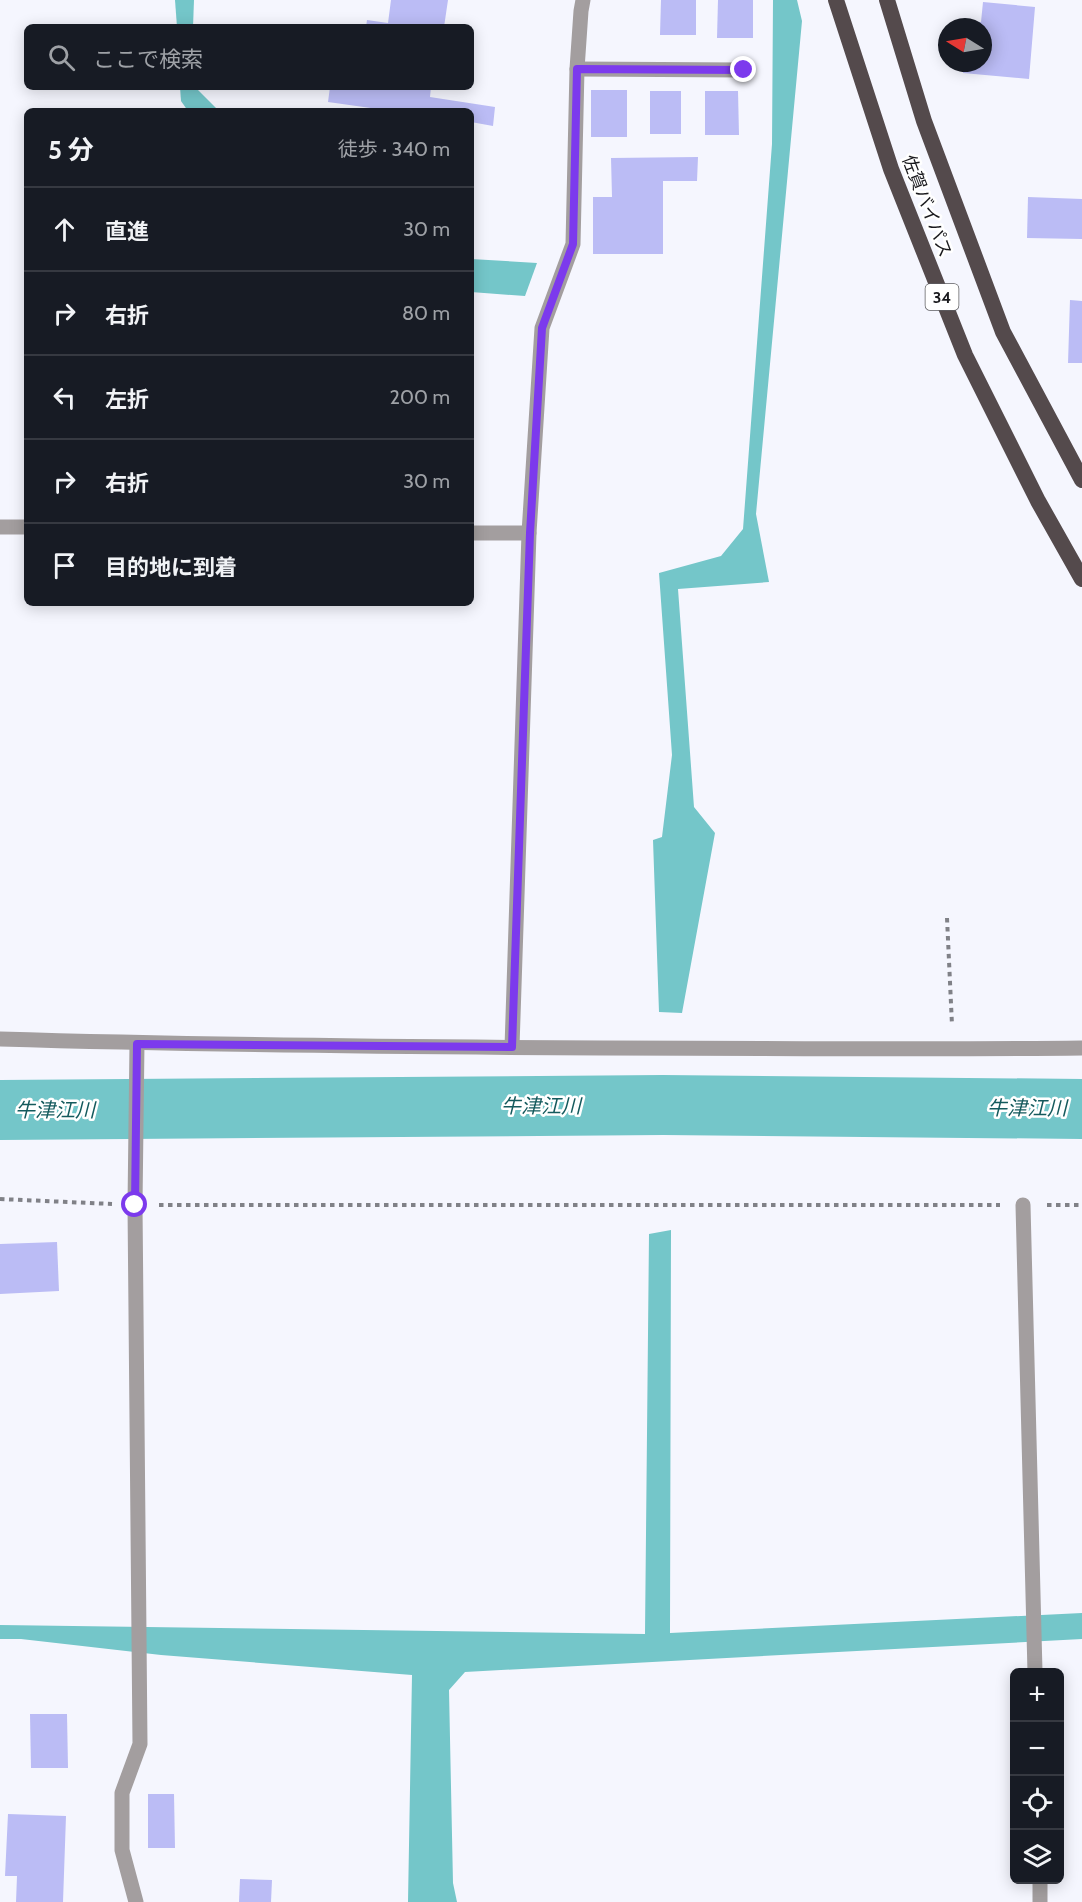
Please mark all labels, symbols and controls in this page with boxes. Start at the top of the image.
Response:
north arrow [938,18,992,72]
search box [24,24,474,90]
icon: search [45,41,78,74]
text: ここで検索 [93,46,203,73]
route end [730,56,756,82]
text: 5 分 [48,134,94,166]
text: 徒歩 · 340 m [338,137,450,161]
street label: 佐賀バイパス [897,152,957,260]
icon: ahead [48,213,81,246]
text: 30 m [403,217,450,241]
text: 直進 [105,218,149,245]
road number: 34 [926,284,958,310]
icon: right [48,297,81,330]
text: 80 m [402,301,450,325]
text: 右折 [105,302,149,329]
icon: left [48,381,81,414]
text: 200 m [390,385,450,409]
text: 左折 [105,386,149,413]
icon: right [48,465,81,498]
text: 30 m [403,469,450,493]
text: 右折 [105,470,149,497]
icon: arrive [48,549,81,582]
text: 目的地に到着 [105,554,237,581]
water label: 牛津江川 [501,1094,583,1118]
water label: 牛津江川 [987,1096,1069,1120]
water label: 牛津江川 [15,1098,97,1122]
route start [121,1191,147,1217]
map controls [1010,1668,1064,1884]
button: + [1010,1668,1064,1722]
button: − [1010,1722,1064,1776]
button: locate [1010,1776,1064,1830]
button: layers [1010,1830,1064,1884]

